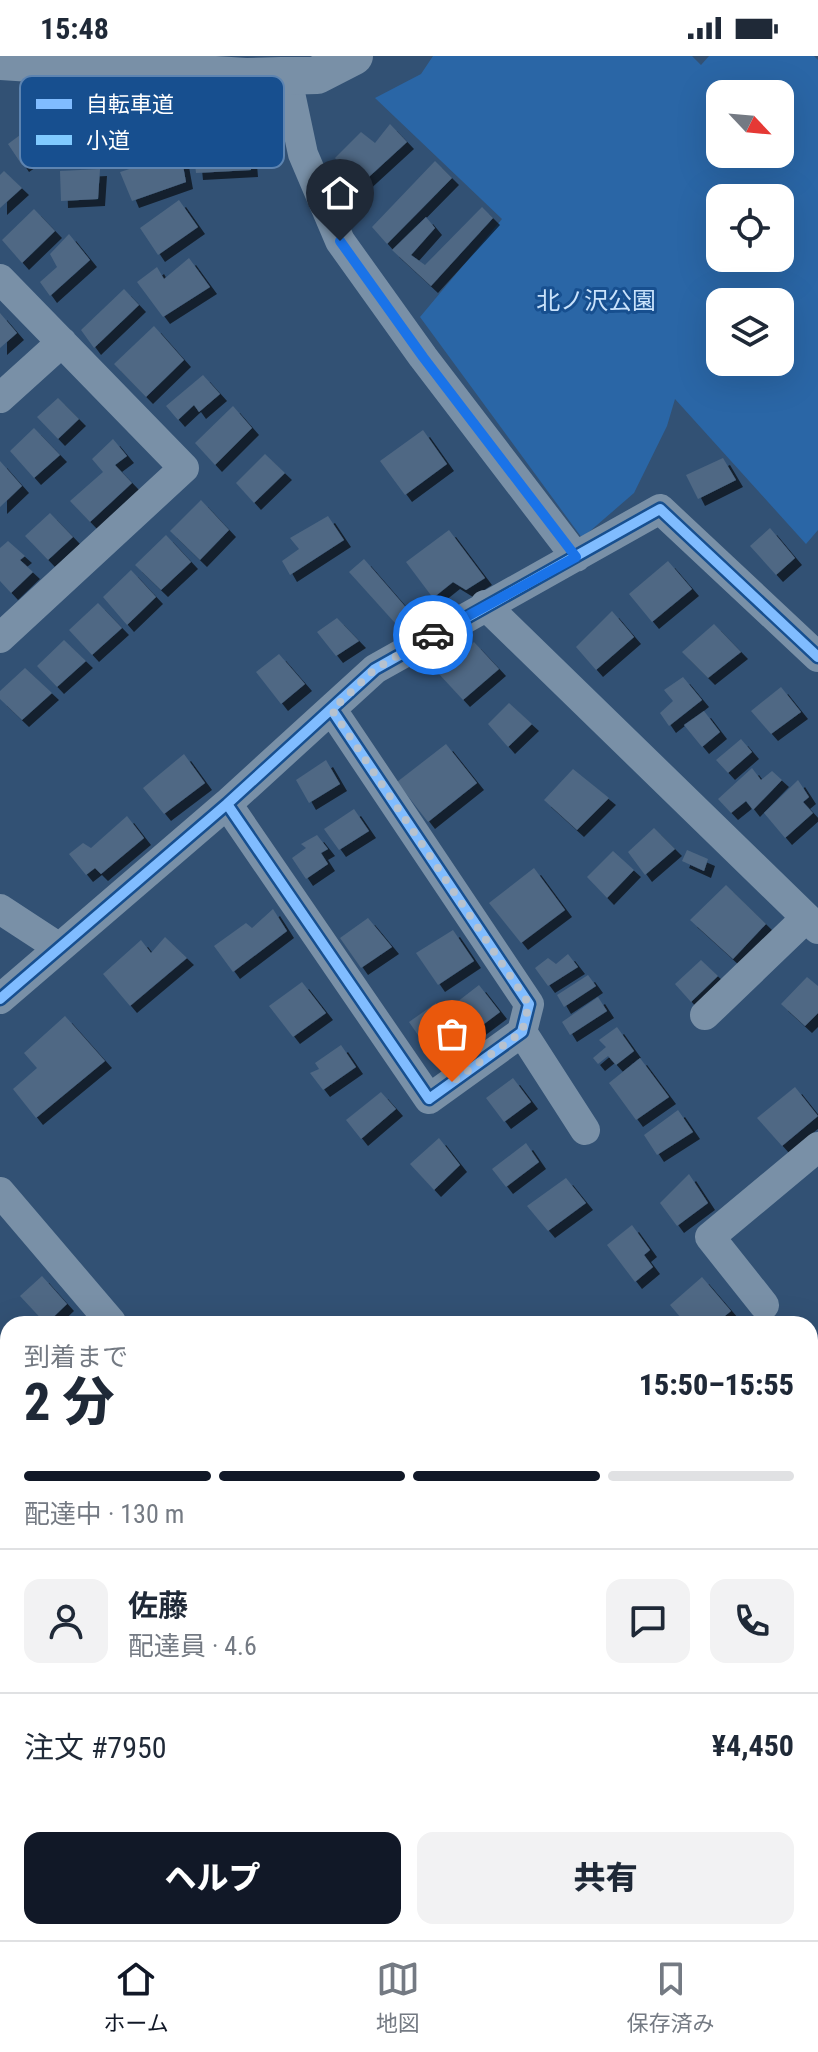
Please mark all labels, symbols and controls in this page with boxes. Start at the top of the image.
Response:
text: 15:48 [40,11,109,46]
legend [20,76,284,168]
north arrow [706,80,794,168]
map controls [706,80,794,376]
text: 自転車道 [86,92,174,117]
text: 小道 [86,128,130,153]
pin [306,159,374,241]
icon: home [318,171,362,215]
button: locate [706,184,794,272]
park label: 北ノ沢公園 [536,287,656,315]
button: layers [706,288,794,376]
courier [393,595,473,675]
icon: car [411,613,455,657]
pin [418,1000,486,1082]
icon: bag [430,1012,474,1056]
text: 到着まで [24,1342,128,1372]
text: 15:50–15:55 [639,1367,794,1402]
text: 2 分 [24,1372,114,1433]
text: 配達中 · 130 m [24,1499,184,1529]
button: person [24,1579,108,1663]
button: chat [606,1579,690,1663]
button: phone [710,1579,794,1663]
text: 佐藤 [128,1588,188,1623]
text: 配達員 · 4.6 [128,1631,257,1661]
text: ¥4,450 [712,1728,794,1763]
text: 注文 #7950 [24,1730,167,1765]
button: ヘルプ [24,1832,401,1924]
button: 共有 [417,1832,794,1924]
tab: ホーム [103,1957,169,2037]
tab: 地図 [376,1957,420,2037]
tab: 保存済み [627,1957,715,2037]

